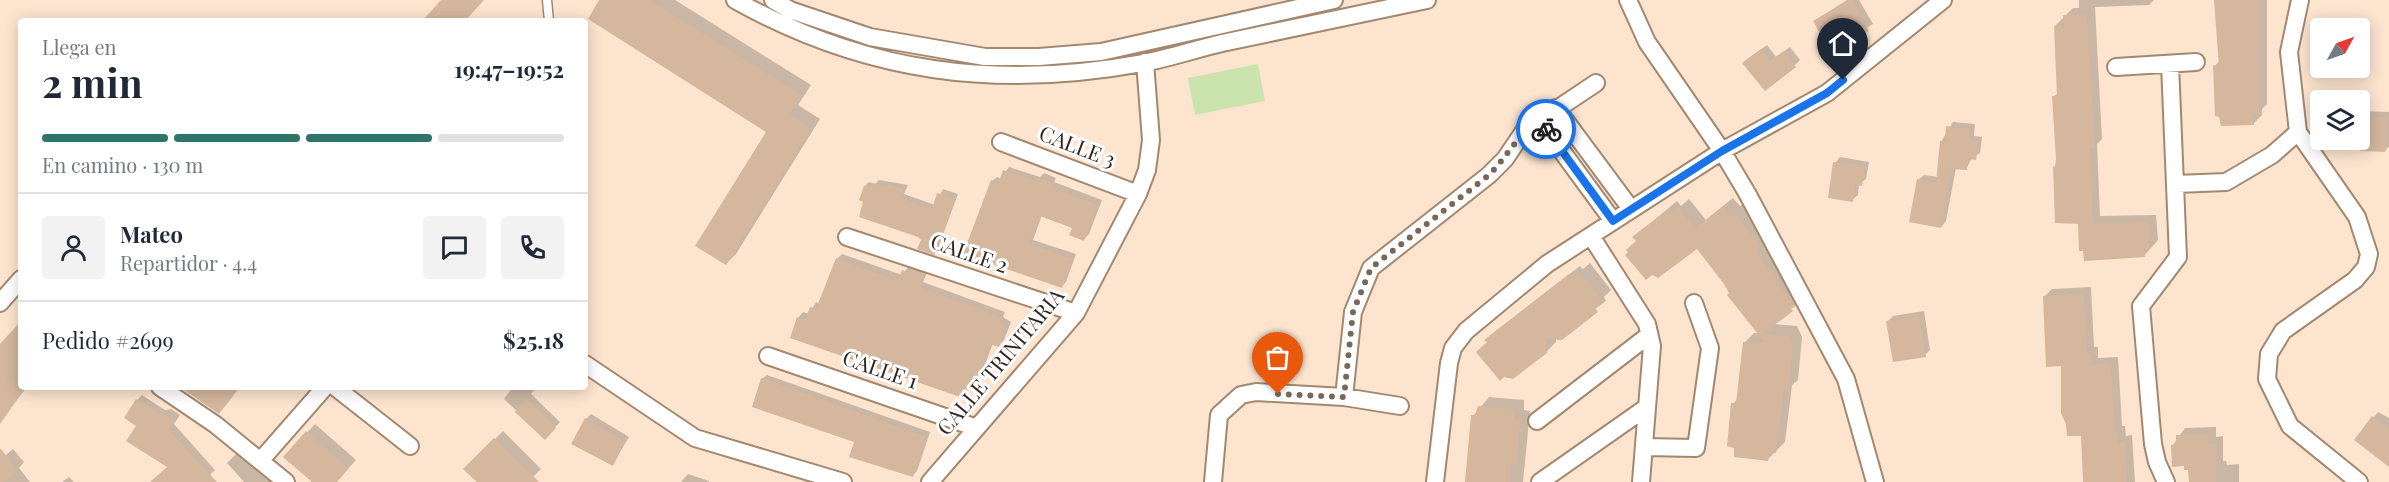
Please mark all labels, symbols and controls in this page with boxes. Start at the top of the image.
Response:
pin [1817,18,1868,80]
north arrow [2310,18,2370,78]
map controls [2310,18,2370,150]
icon: home [1826,27,1859,60]
text: Llega en [42,33,117,60]
text: 19:47–19:52 [454,54,564,84]
text: 2 min [42,56,143,108]
button: layers [2310,90,2370,150]
courier [1516,99,1576,159]
icon: bike [1530,113,1563,146]
street label: CALLE 3 [1036,118,1120,172]
text: En camino · 130 m [42,151,203,178]
button: person [42,216,105,279]
button: chat [423,216,486,279]
button: phone [501,216,564,279]
text: Mateo [120,219,183,249]
street label: CALLE 2 [927,226,1012,278]
text: Repartidor · 4.4 [120,249,257,276]
street label: CALLE TRINITARIA [930,281,1070,440]
text: Pedido #2699 [42,325,174,355]
text: $25.18 [503,325,564,355]
pin [1252,332,1303,394]
icon: bag [1261,341,1294,374]
street label: CALLE 1 [839,342,922,394]

